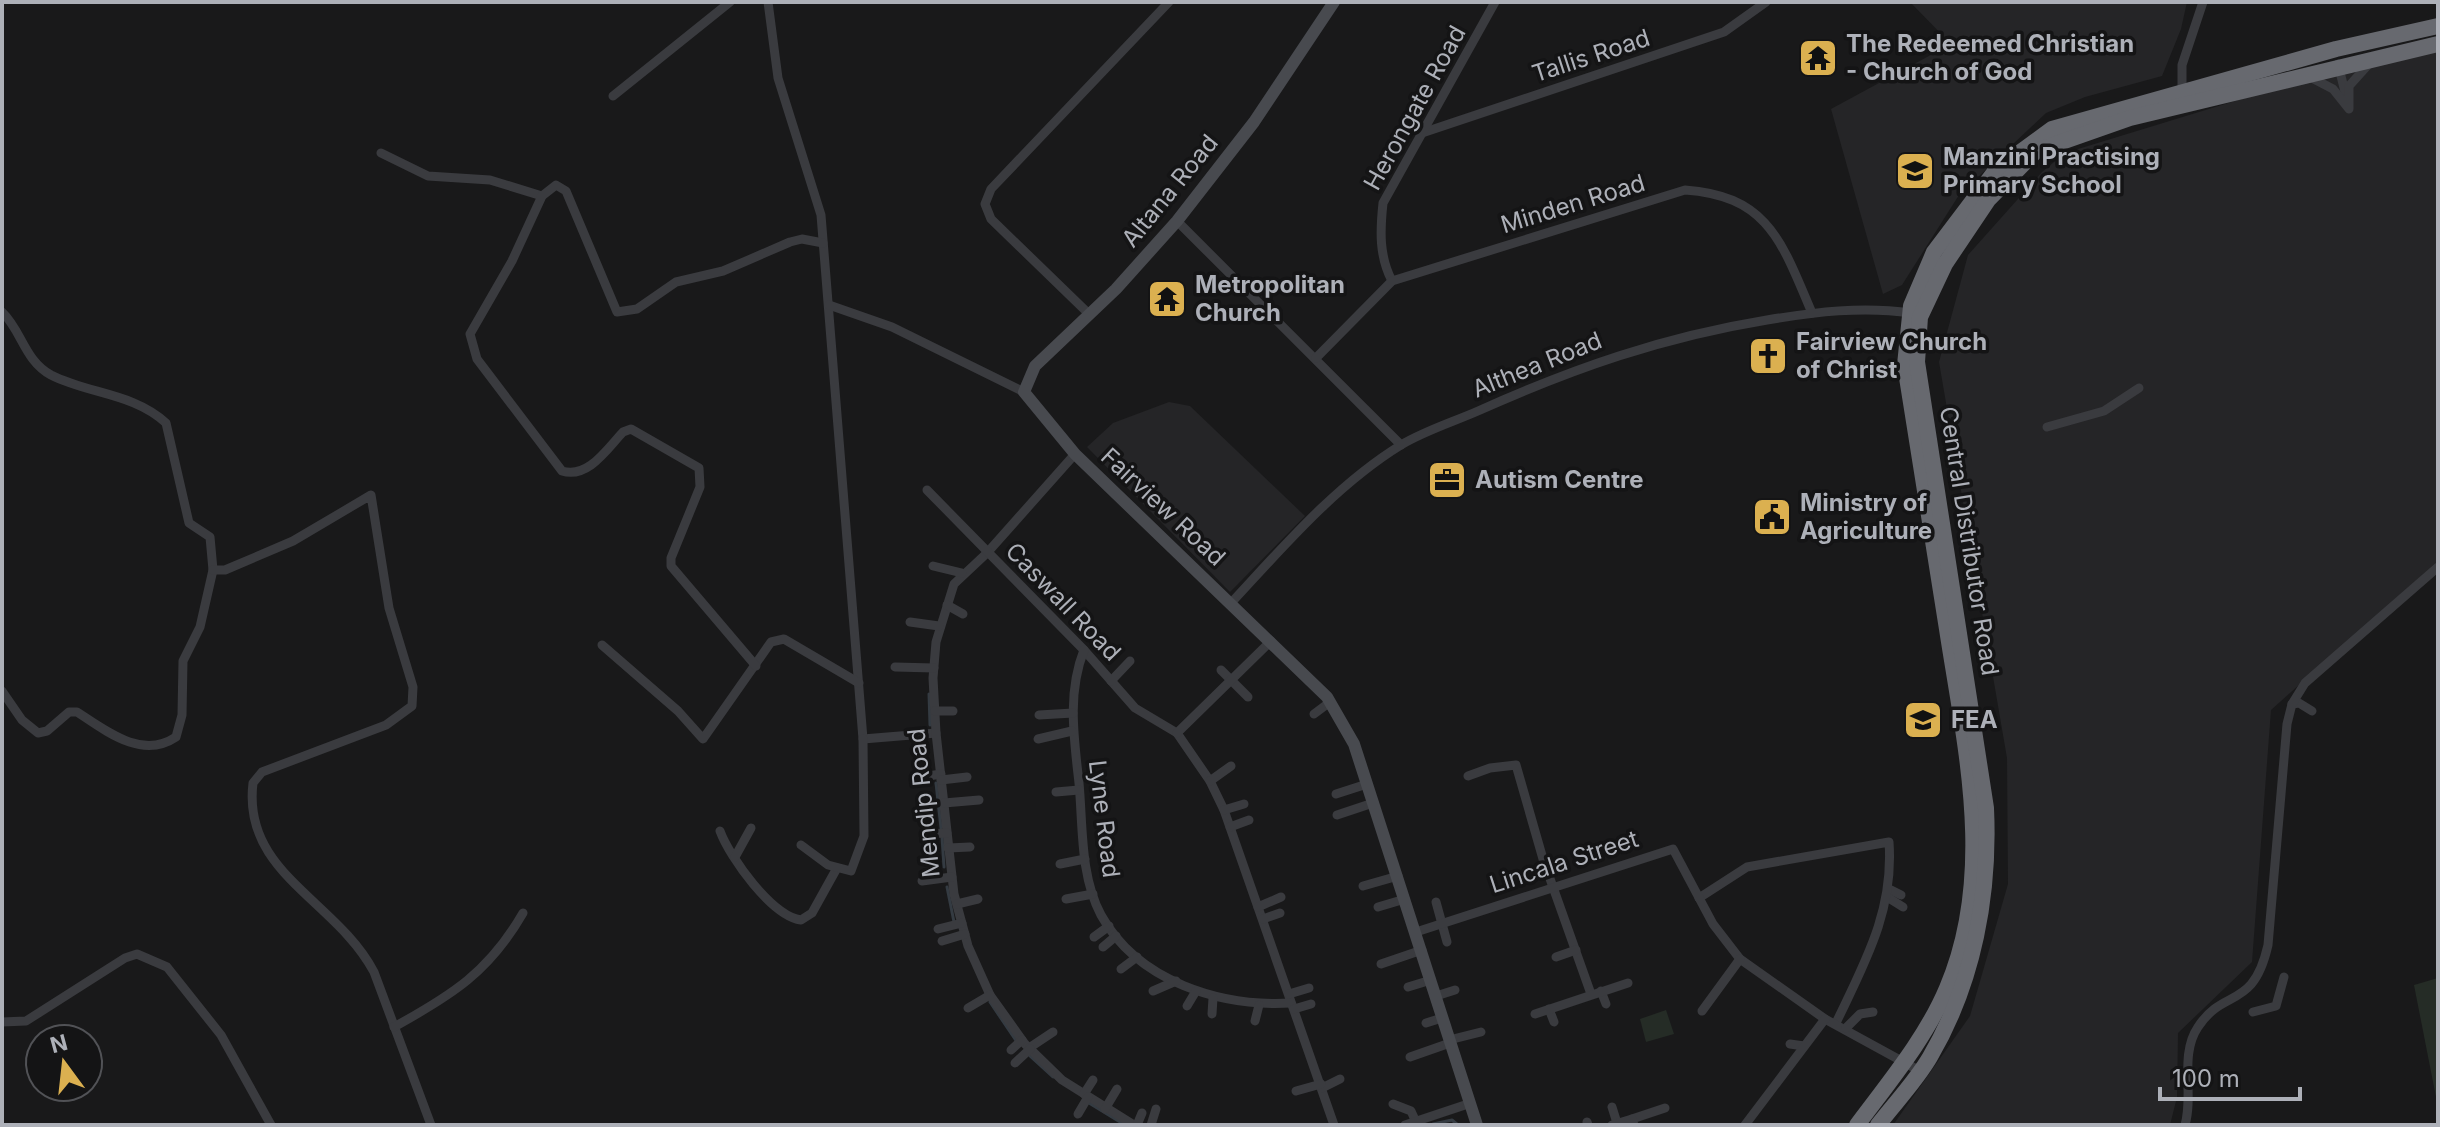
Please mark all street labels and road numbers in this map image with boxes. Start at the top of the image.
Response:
street label: Herongate Road [1357,20,1472,195]
street label: Tallis Road [1528,23,1653,88]
street label: Altana Road [1115,129,1224,253]
street label: Minden Road [1497,168,1648,239]
street label: Althea Road [1468,325,1606,404]
street label: Central Distributor Road [1934,404,2005,678]
street label: Fairview Road [1095,442,1232,572]
street label: Caswall Road [1000,537,1127,667]
street label: Mendip Road [901,727,946,879]
street label: Lyne Road [1083,758,1126,879]
street label: Lincala Street [1486,824,1642,899]

